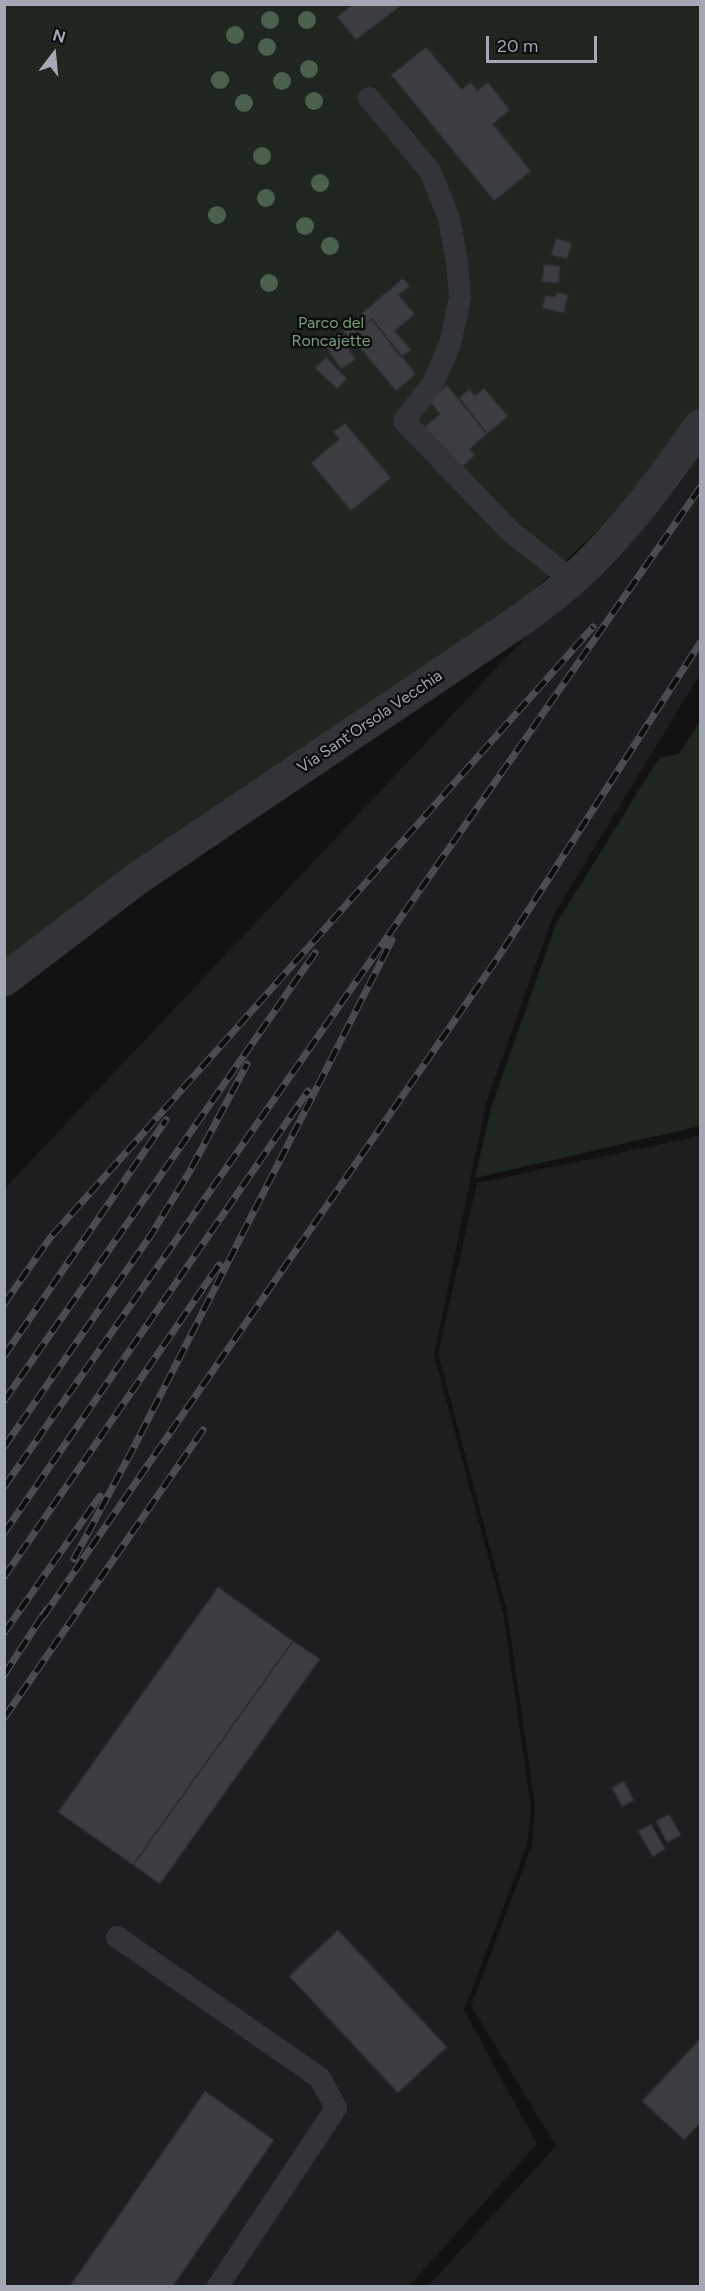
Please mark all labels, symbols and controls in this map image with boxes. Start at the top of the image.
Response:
north arrow [24,24,84,84]
scale bar [489,24,600,62]
text: N [51,25,68,47]
text: 20 m [497,35,538,57]
park label: Parco del Roncajette [292,313,370,351]
street label: Via Sant'Orsola Vecchia [294,666,446,778]

